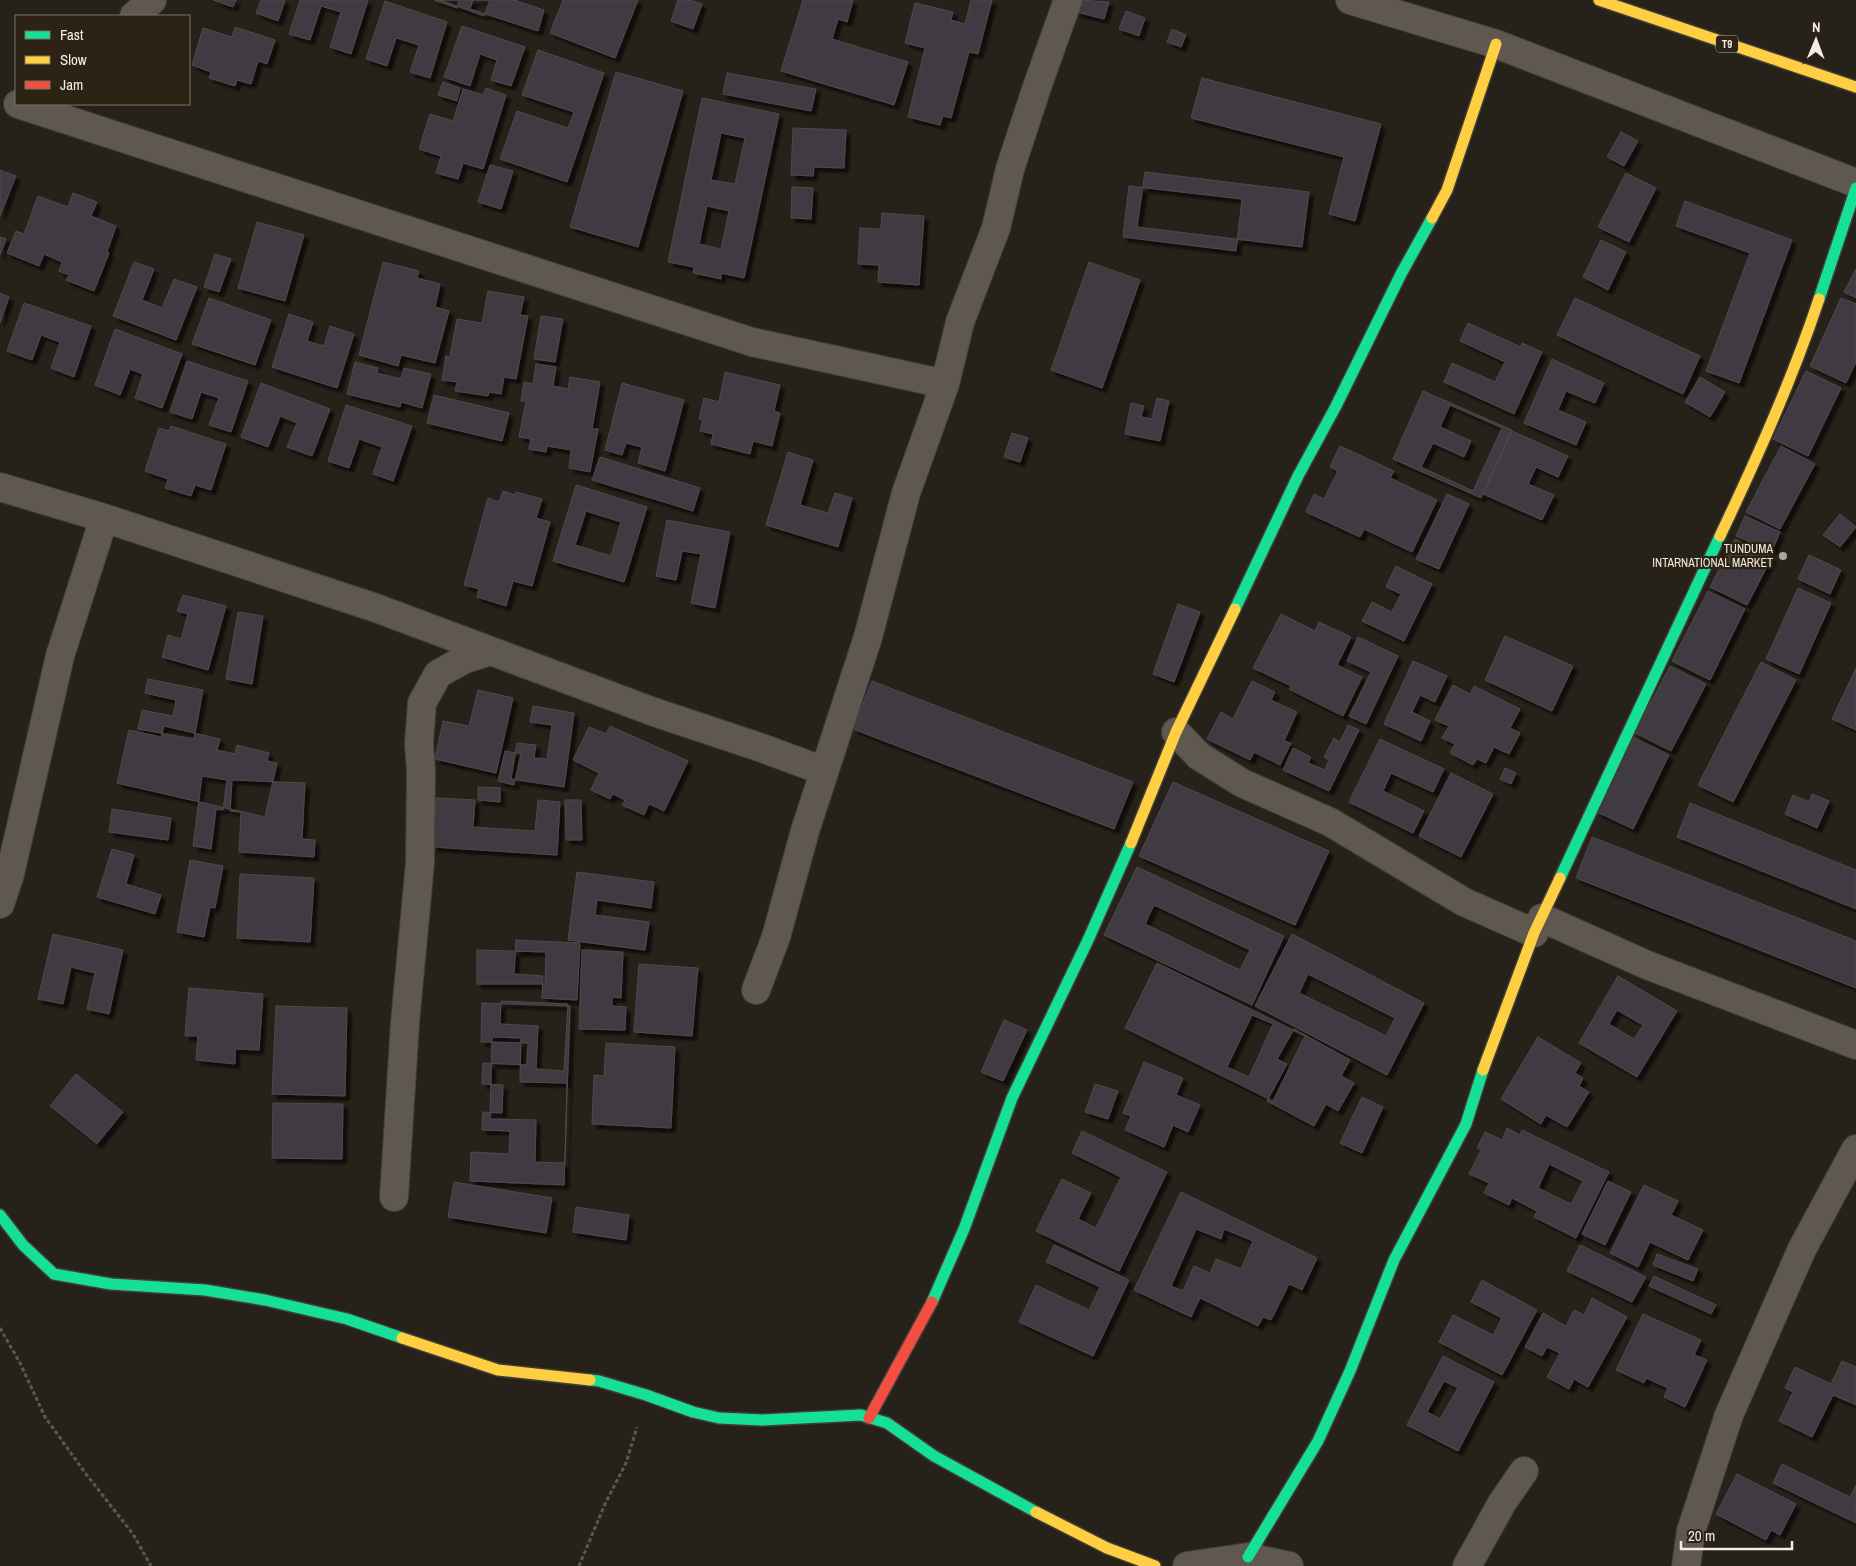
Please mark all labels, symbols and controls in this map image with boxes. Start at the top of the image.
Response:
legend [15,15,190,105]
north arrow [1791,15,1841,65]
text: N [1812,18,1821,36]
text: Fast [60,24,84,45]
road number: T9 [1716,36,1738,52]
text: Slow [60,49,87,70]
text: Jam [60,74,83,95]
place label: TUNDUMA INTARNATIONAL MARKET [1652,541,1773,571]
marker: TUNDUMA INTARNATIONAL MARKET [1777,550,1789,562]
scale bar [1681,1518,1792,1550]
text: 20 m [1688,1525,1715,1546]

